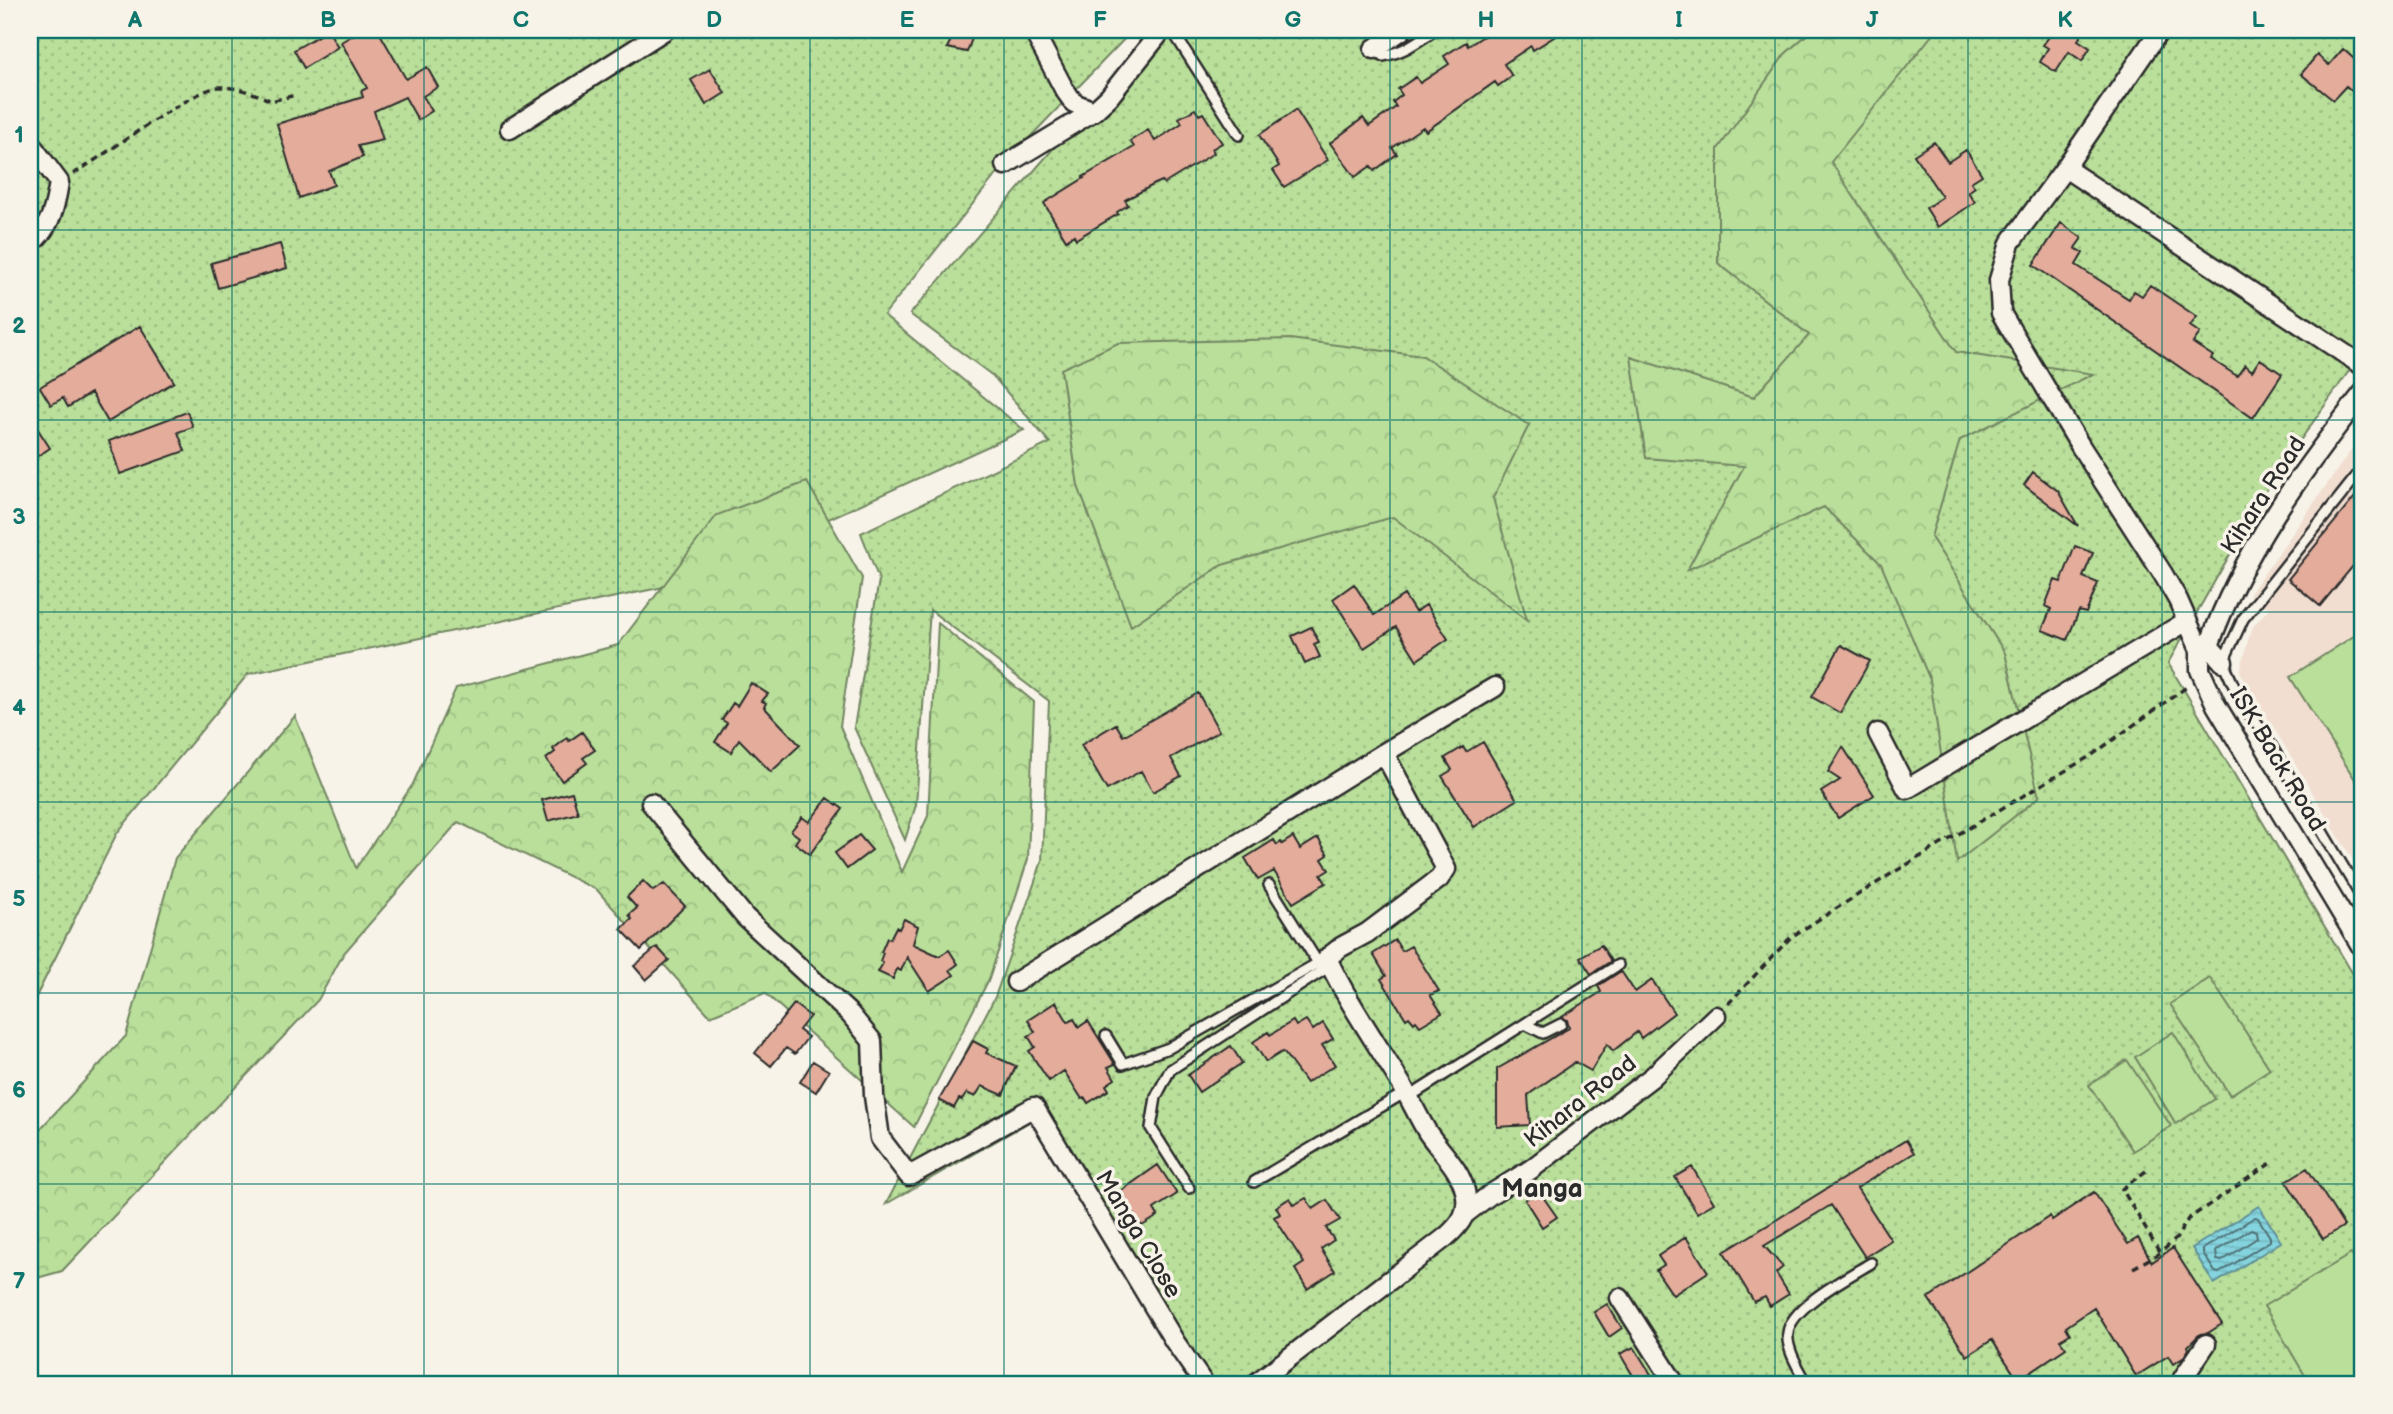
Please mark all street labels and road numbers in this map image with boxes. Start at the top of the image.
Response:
street label: Kihara Road [2215,431,2312,559]
street label: ISK Back Road [2223,682,2332,837]
street label: Kihara Road [1518,1049,1642,1154]
street label: Manga Close [1089,1165,1188,1303]

